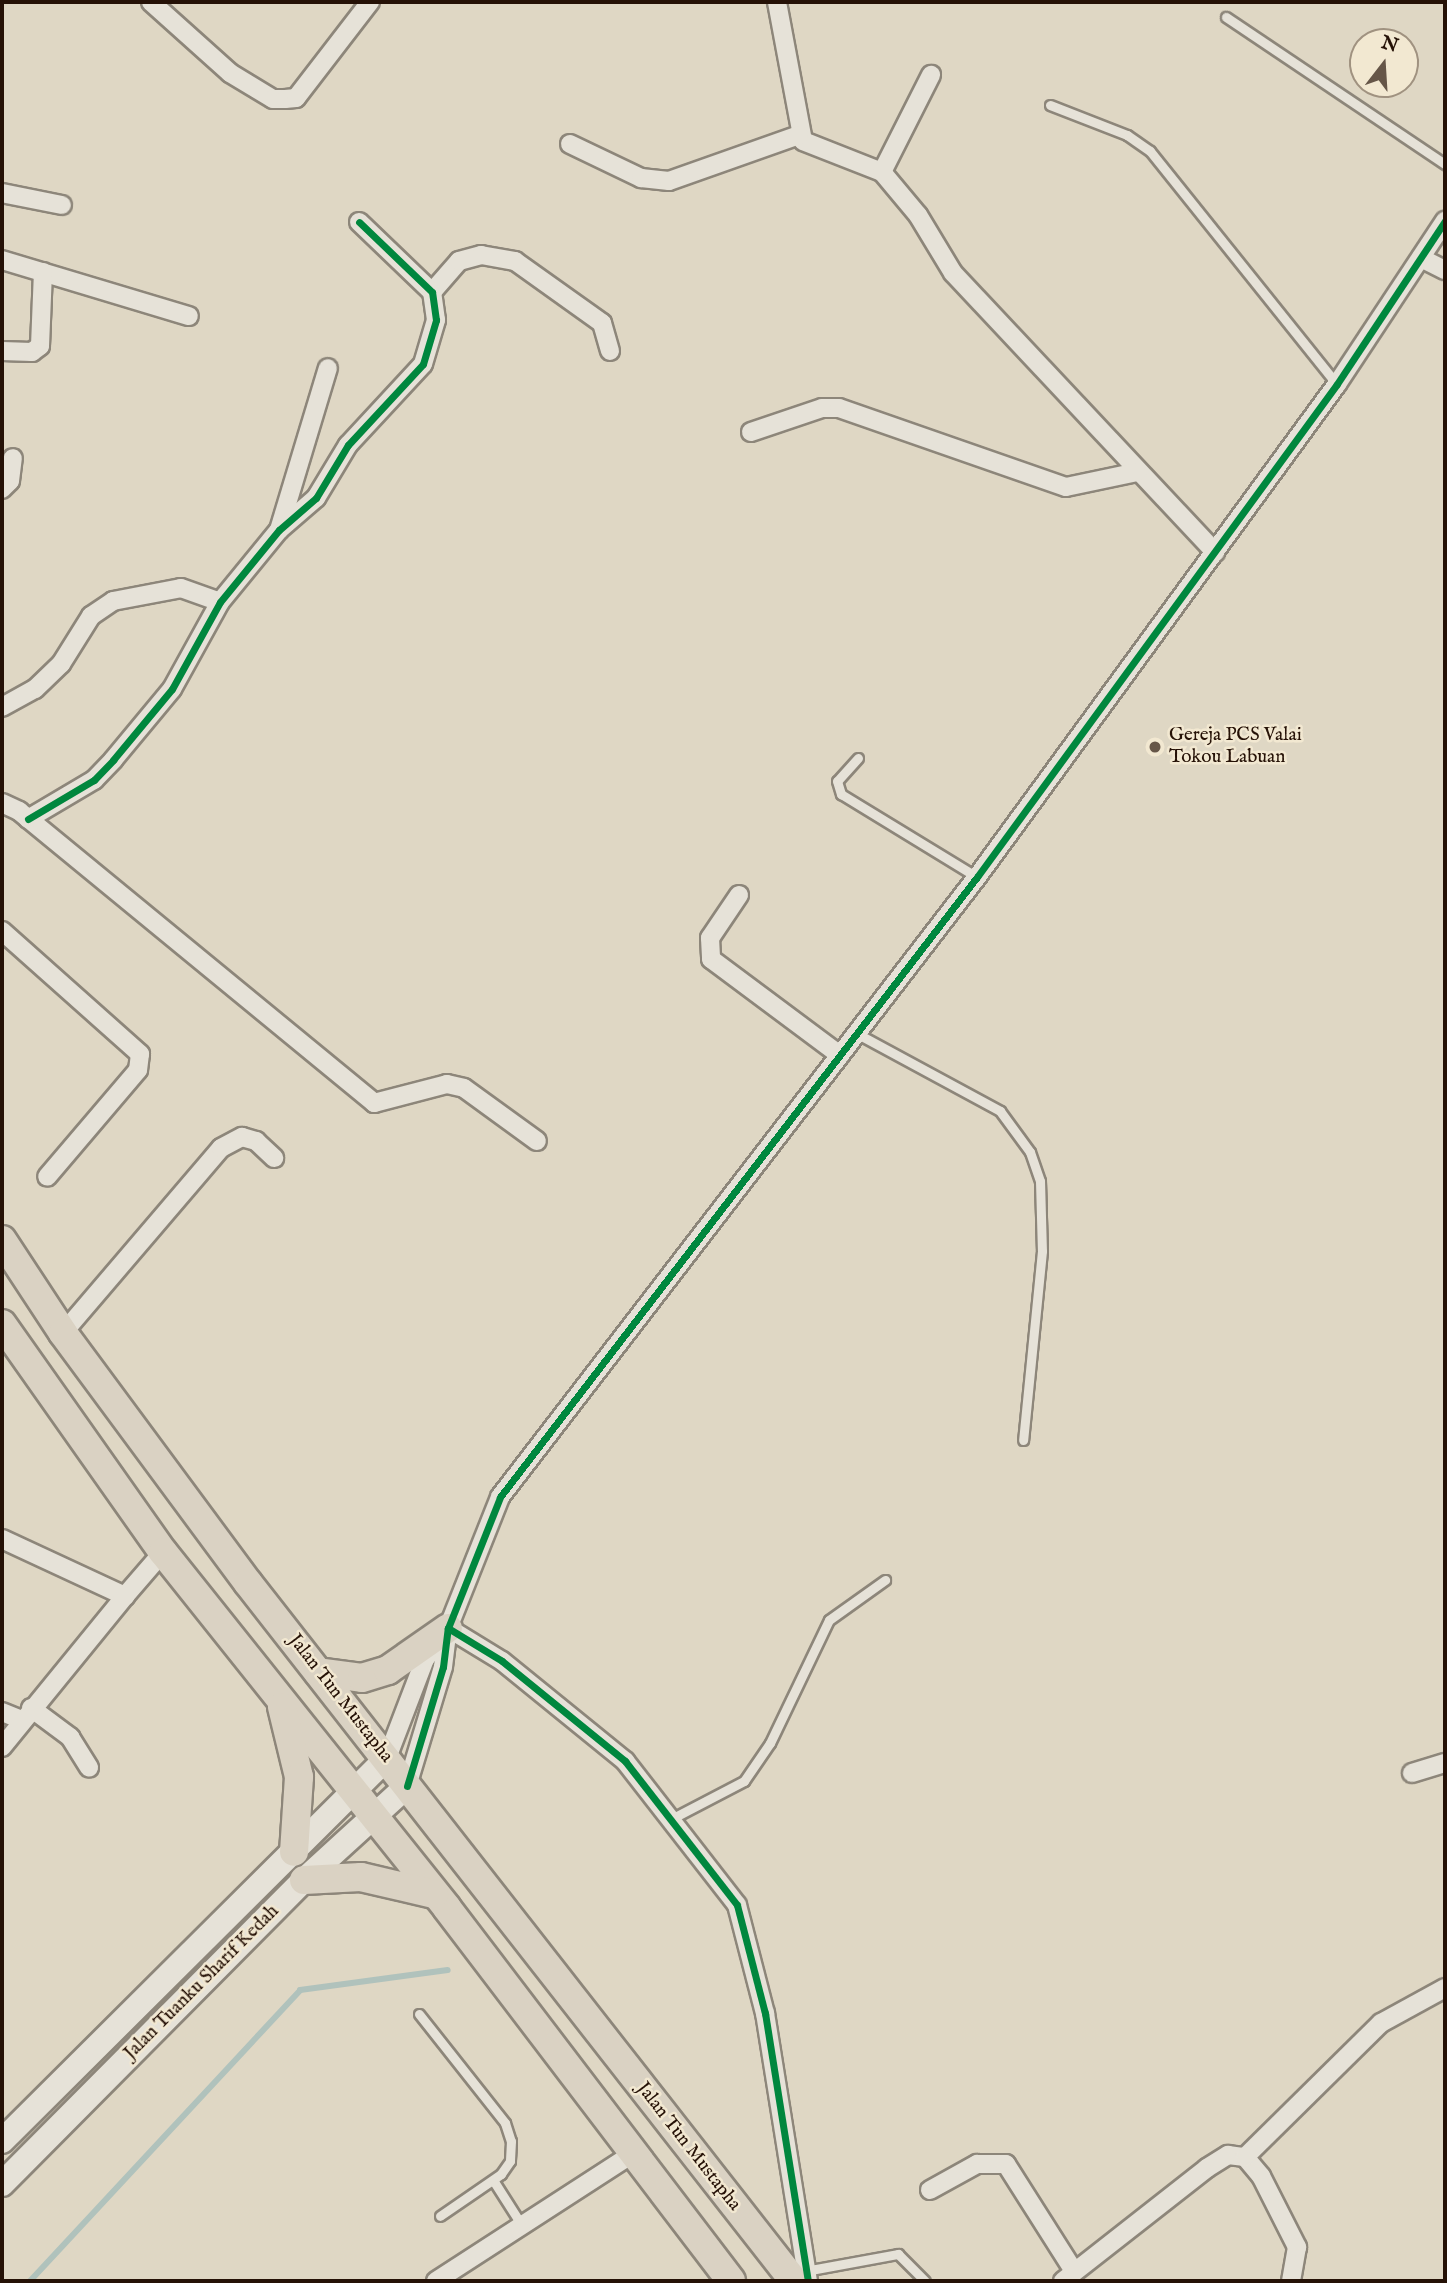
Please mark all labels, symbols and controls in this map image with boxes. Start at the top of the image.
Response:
north arrow [1349,28,1419,98]
text: N [1378,31,1401,59]
place label: Gereja PCS Valai Tokou Labuan [1169,725,1302,769]
marker: Gereja PCS Valai Tokou Labuan [1147,739,1163,755]
street label: Jalan Tun Mustapha [283,1630,397,1768]
street label: Jalan Tuanku Sharif Kedah [120,1901,284,2065]
street label: Jalan Tun Mustapha [631,2078,745,2216]

